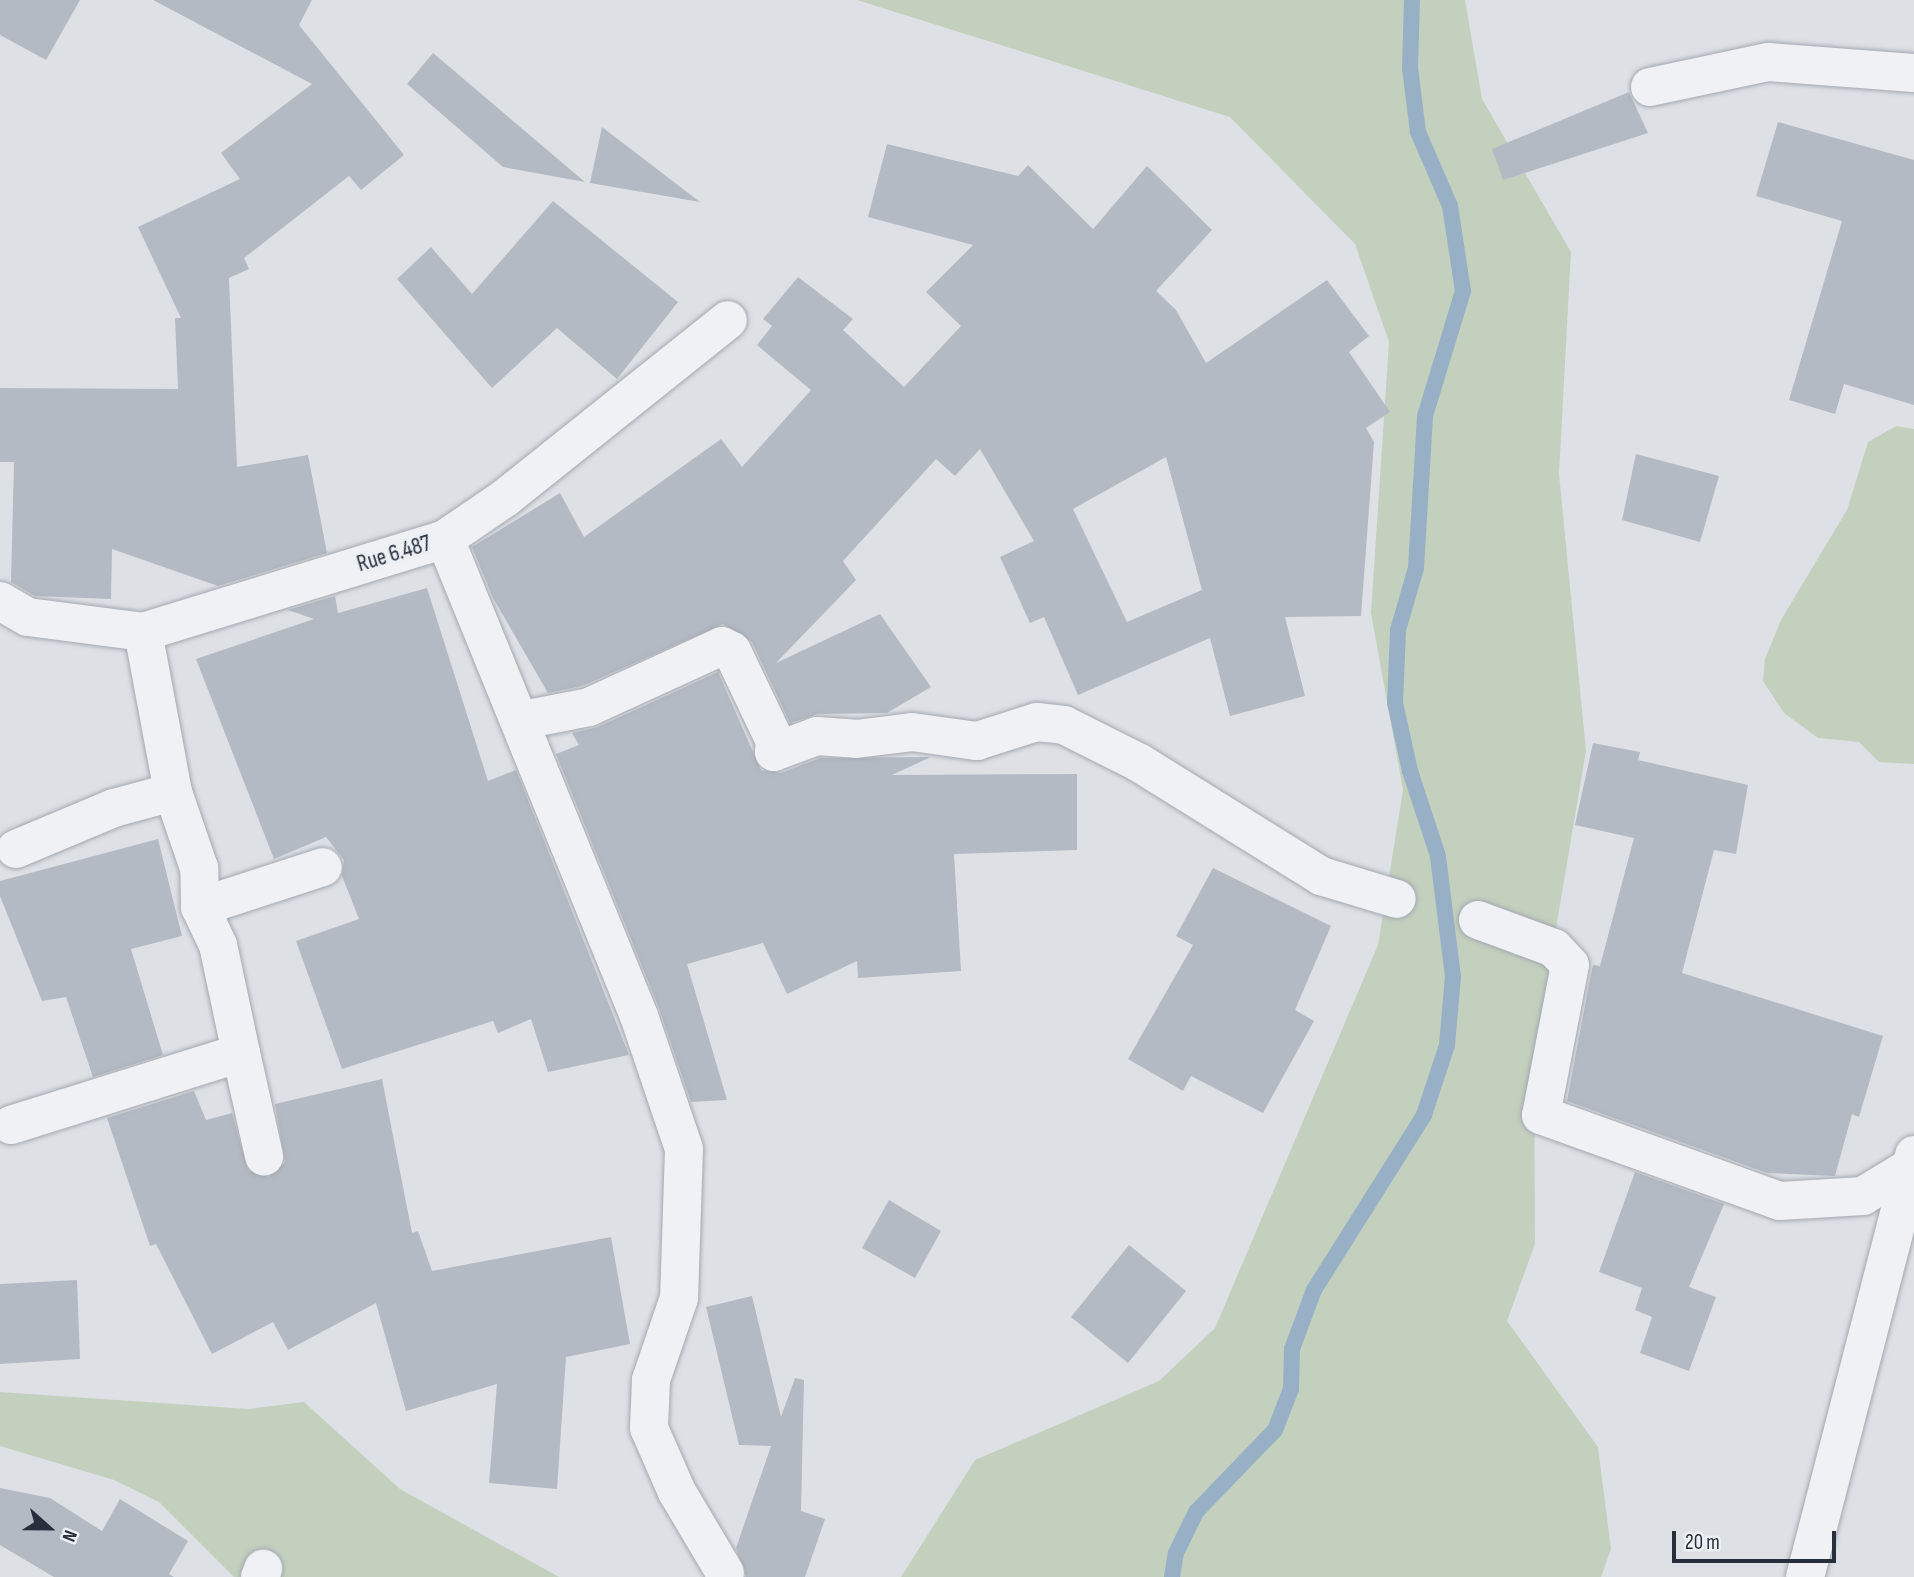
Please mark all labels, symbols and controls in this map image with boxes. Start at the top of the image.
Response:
street label: Rue 6.487 [354,530,434,578]
north arrow [14,1493,84,1563]
scale bar [1676,1518,1840,1562]
text: N [57,1527,82,1545]
text: 20 m [1685,1530,1720,1555]

